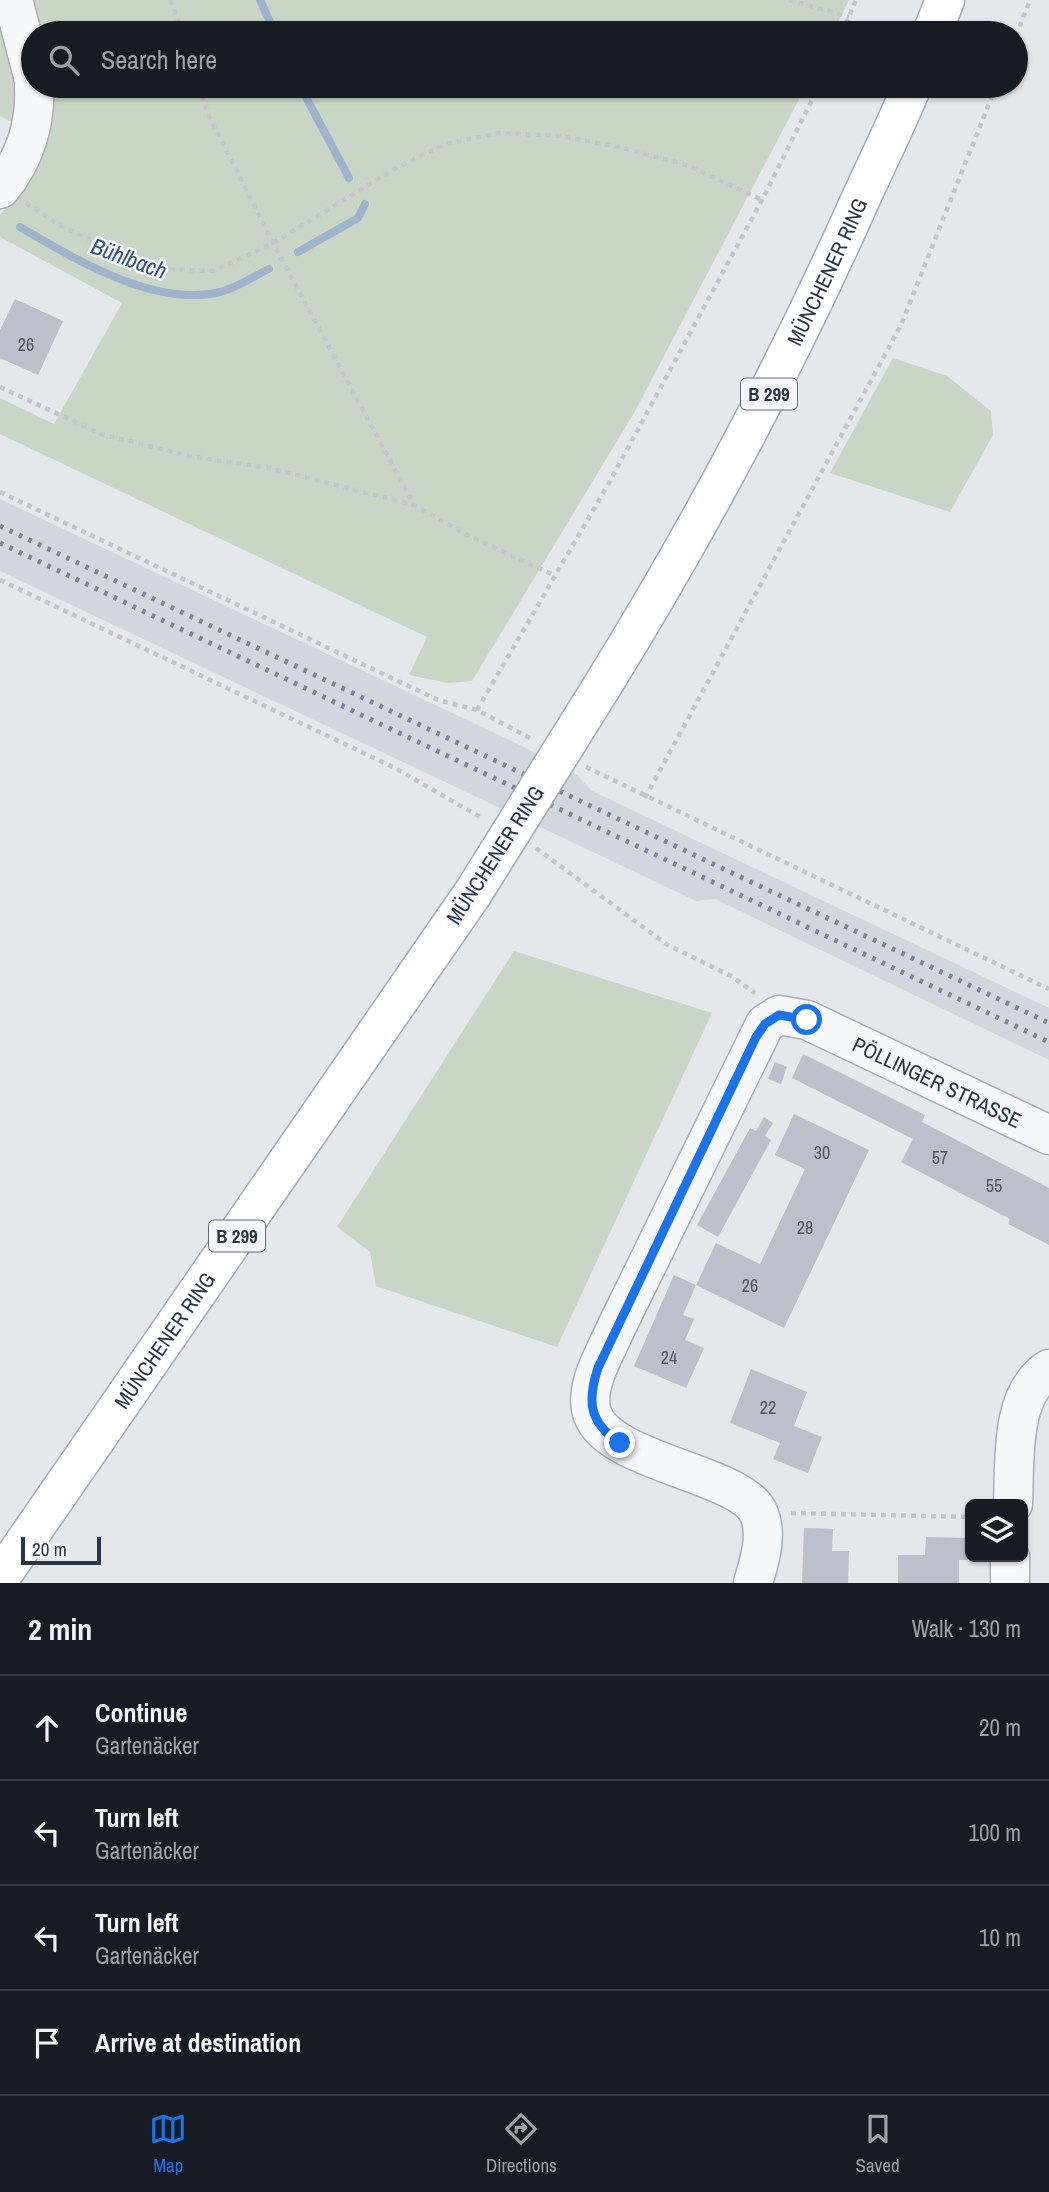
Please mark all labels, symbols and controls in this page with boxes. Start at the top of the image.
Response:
search box [21,21,1028,98]
icon: search [45,41,83,79]
text: Search here [101,42,217,77]
street label: MÜNCHENER RING [780,193,874,350]
water label: Bühlbach [87,230,171,286]
house number: 26 [18,332,34,357]
road number: B 299 [741,378,797,410]
street label: MÜNCHENER RING [439,780,551,930]
route start [791,1004,822,1035]
street label: PÖLLINGER STRASSE [848,1029,1027,1135]
house number: 30 [814,1140,830,1165]
house number: 57 [932,1145,948,1170]
house number: 55 [986,1173,1002,1198]
house number: 28 [797,1215,813,1240]
road number: B 299 [209,1220,265,1252]
street label: MÜNCHENER RING [107,1266,222,1414]
house number: 26 [742,1273,758,1298]
house number: 24 [661,1345,677,1370]
house number: 22 [760,1395,776,1420]
route end [604,1427,635,1458]
map controls [965,1499,1028,1562]
button: layers [965,1499,1028,1562]
scale bar [21,1534,102,1566]
text: 20 m [32,1536,67,1562]
text: 2 min [28,1609,92,1649]
text: Walk · 130 m [912,1613,1021,1644]
text: Continue [95,1695,187,1730]
icon: ahead [28,1709,66,1747]
text: 20 m [979,1712,1021,1743]
text: Gartenäcker [95,1730,199,1761]
text: Turn left [95,1800,179,1835]
icon: left [28,1814,66,1852]
text: 100 m [969,1817,1021,1848]
text: Gartenäcker [95,1835,199,1866]
text: Turn left [95,1905,179,1940]
icon: left [28,1919,66,1957]
text: 10 m [979,1922,1021,1953]
text: Gartenäcker [95,1940,199,1971]
icon: arrive [28,2024,66,2062]
text: Arrive at destination [95,2025,301,2060]
tab: Map [149,2110,187,2178]
tab: Directions [486,2110,557,2178]
tab: Saved [856,2110,900,2178]

